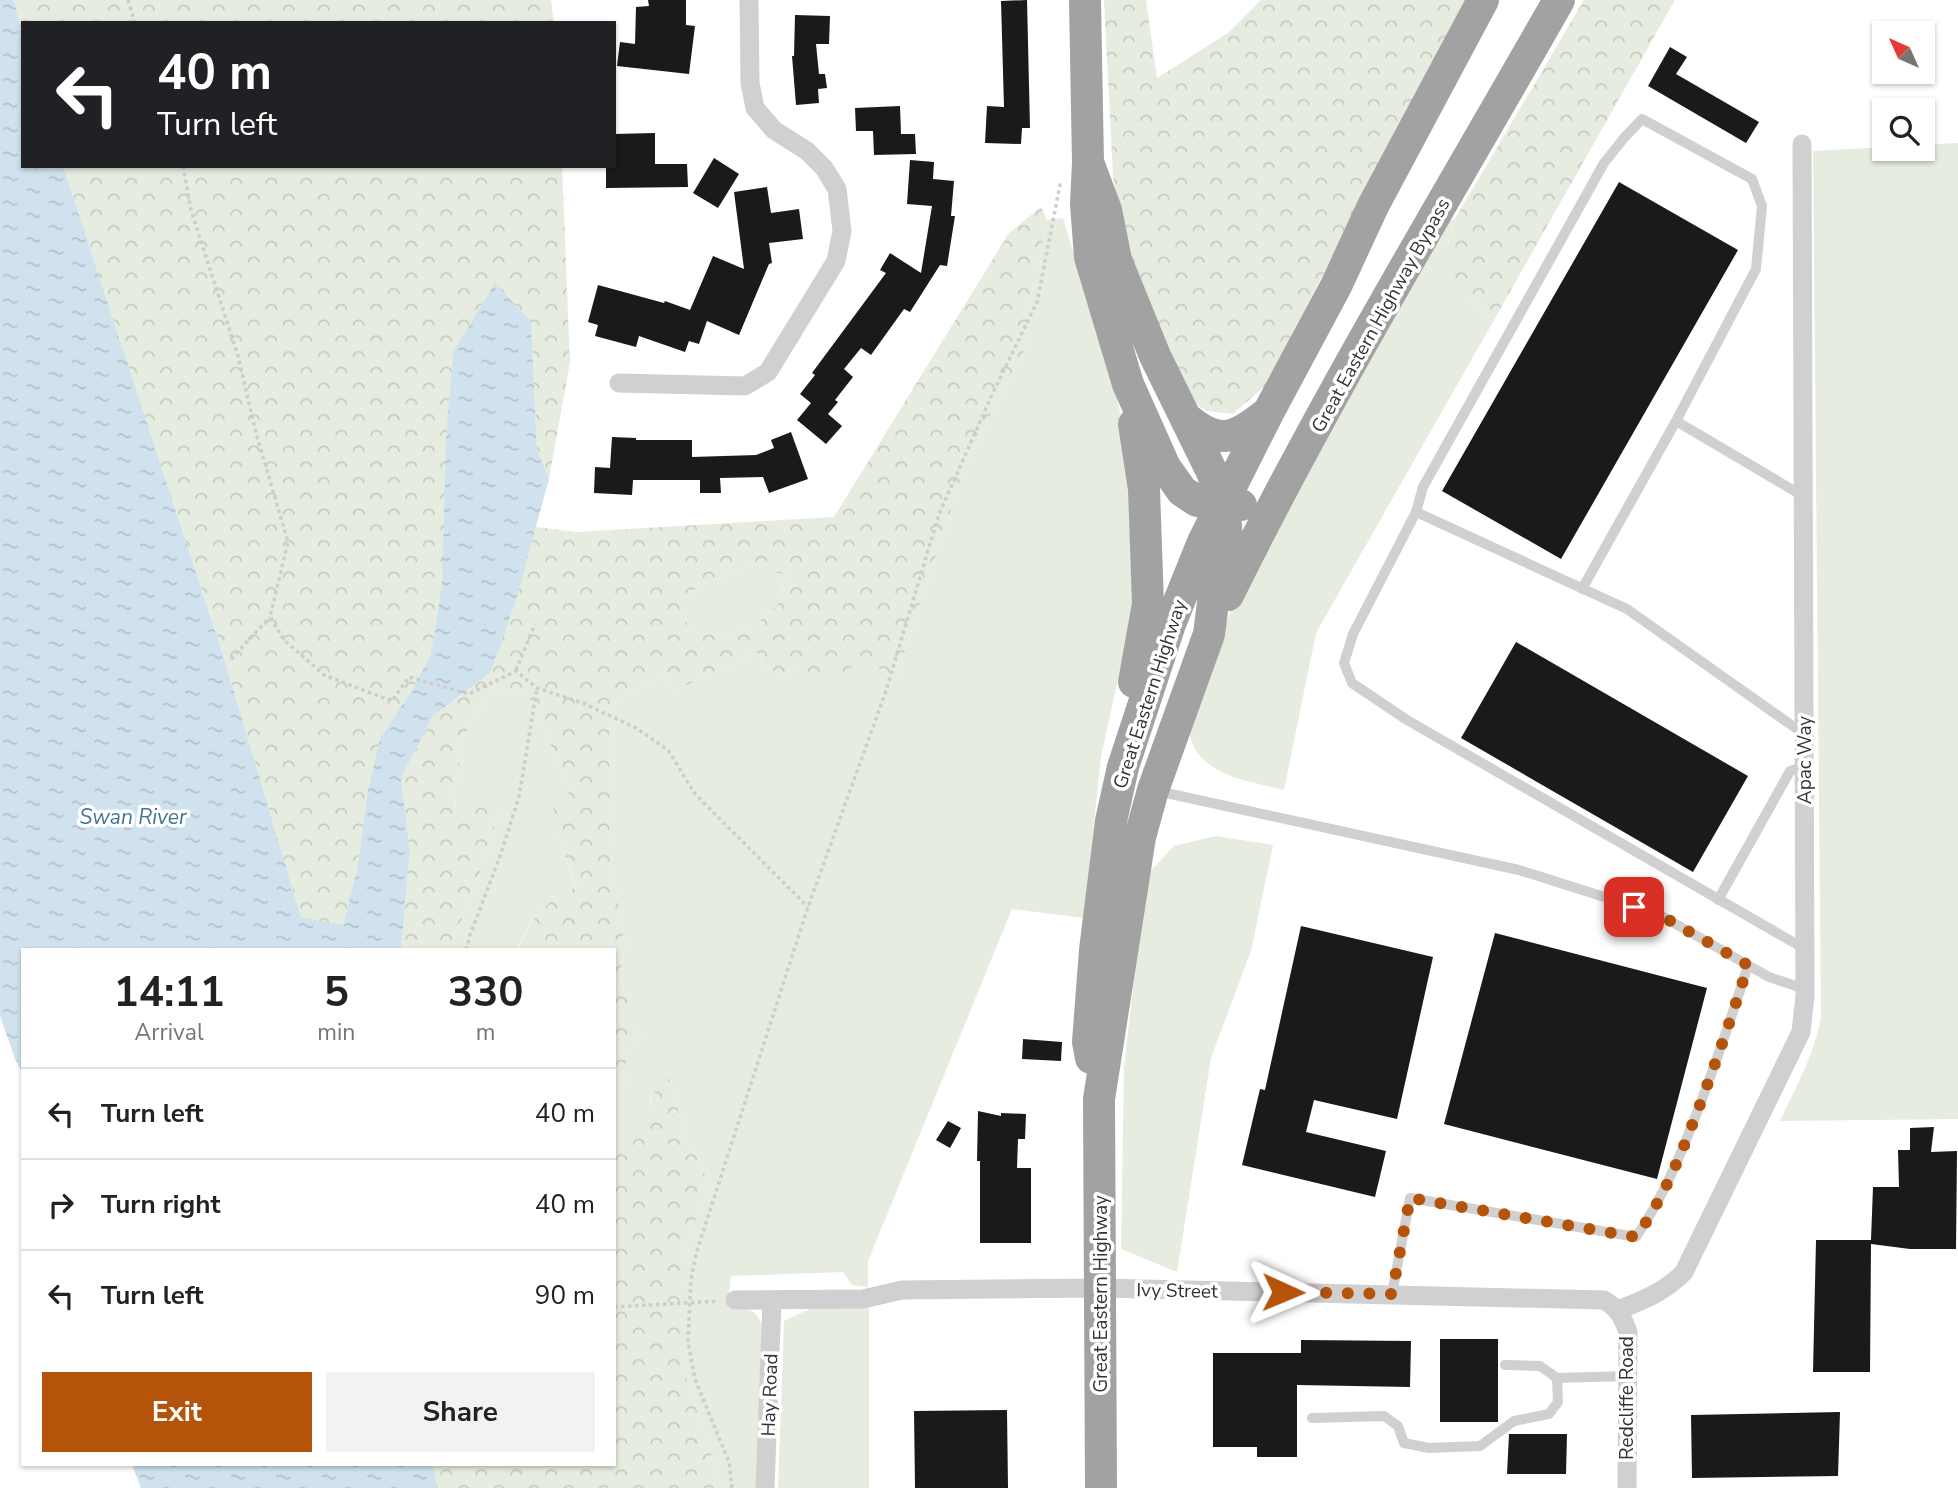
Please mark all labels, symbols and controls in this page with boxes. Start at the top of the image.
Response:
north arrow [1872,21,1936,84]
map controls [1872,21,1935,161]
text: 40 m [157,39,272,106]
icon: left [42,49,133,140]
button: search [1872,98,1935,161]
text: Turn left [157,103,277,146]
street label: Great Eastern Highway Bypass [1305,194,1456,437]
street label: Great Eastern Highway [1107,596,1193,792]
street label: Apac Way [1792,716,1818,804]
water label: Swan River [80,803,187,831]
pin [1604,877,1664,937]
icon: arrive [1615,888,1653,926]
text: 14:11 [114,964,225,1021]
text: 5 [324,964,349,1021]
text: 330 [448,964,523,1021]
text: Arrival [135,1017,204,1048]
text: min [317,1017,355,1048]
text: m [476,1017,496,1048]
icon: left [42,1095,80,1133]
text: Turn left [101,1096,204,1131]
text: 40 m [535,1096,595,1131]
icon: right [42,1186,80,1224]
text: Turn right [101,1187,220,1222]
text: 40 m [535,1187,595,1222]
street label: Great Eastern Highway [1088,1195,1114,1393]
position arrow [1246,1255,1320,1329]
icon: left [42,1277,80,1315]
street label: Ivy Street [1136,1277,1218,1305]
text: Turn left [101,1278,204,1313]
text: 90 m [535,1278,595,1313]
street label: Redcliffe Road [1614,1336,1640,1460]
street label: Hay Road [756,1353,784,1437]
button: Exit [42,1372,312,1452]
button: Share [326,1372,595,1452]

